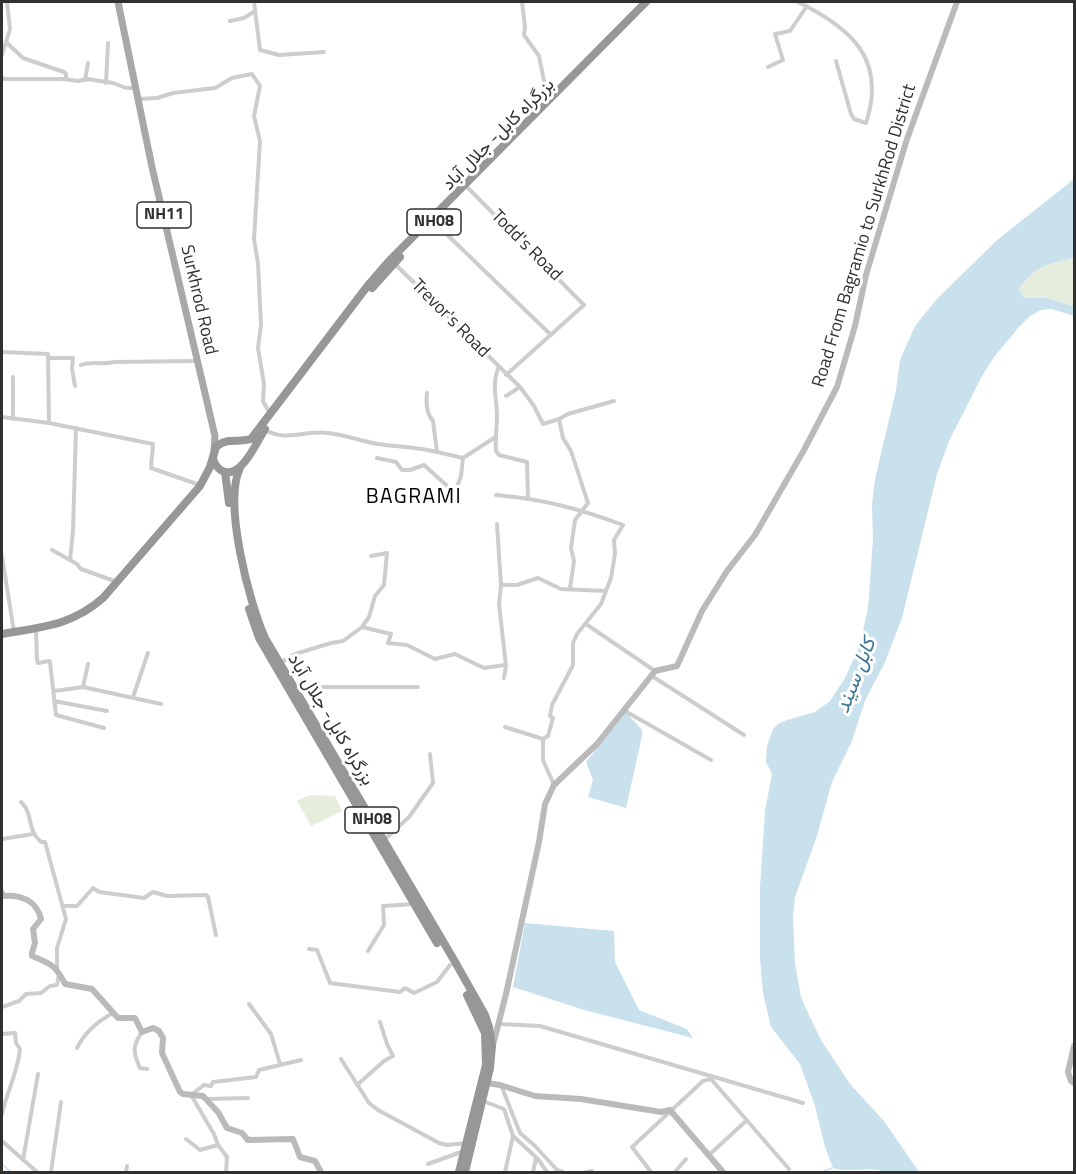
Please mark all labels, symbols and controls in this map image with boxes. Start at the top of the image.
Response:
street label: بزرگراه کابل- جلال آباد [438,74,560,196]
street label: Road From Bagramio to SurkhRod District [809,82,921,390]
road number: NH11 [137,202,191,228]
street label: Todd's Road [486,206,566,286]
road number: NH08 [407,209,461,235]
street label: Surkhrod Road [175,243,221,357]
street label: Trevor's Road [406,275,494,363]
district label: BAGRAMI [366,485,462,511]
water label: کابل سيند [832,635,882,717]
street label: بزرگراه کابل- جلال آباد [282,650,378,790]
road number: NH08 [345,807,399,833]

